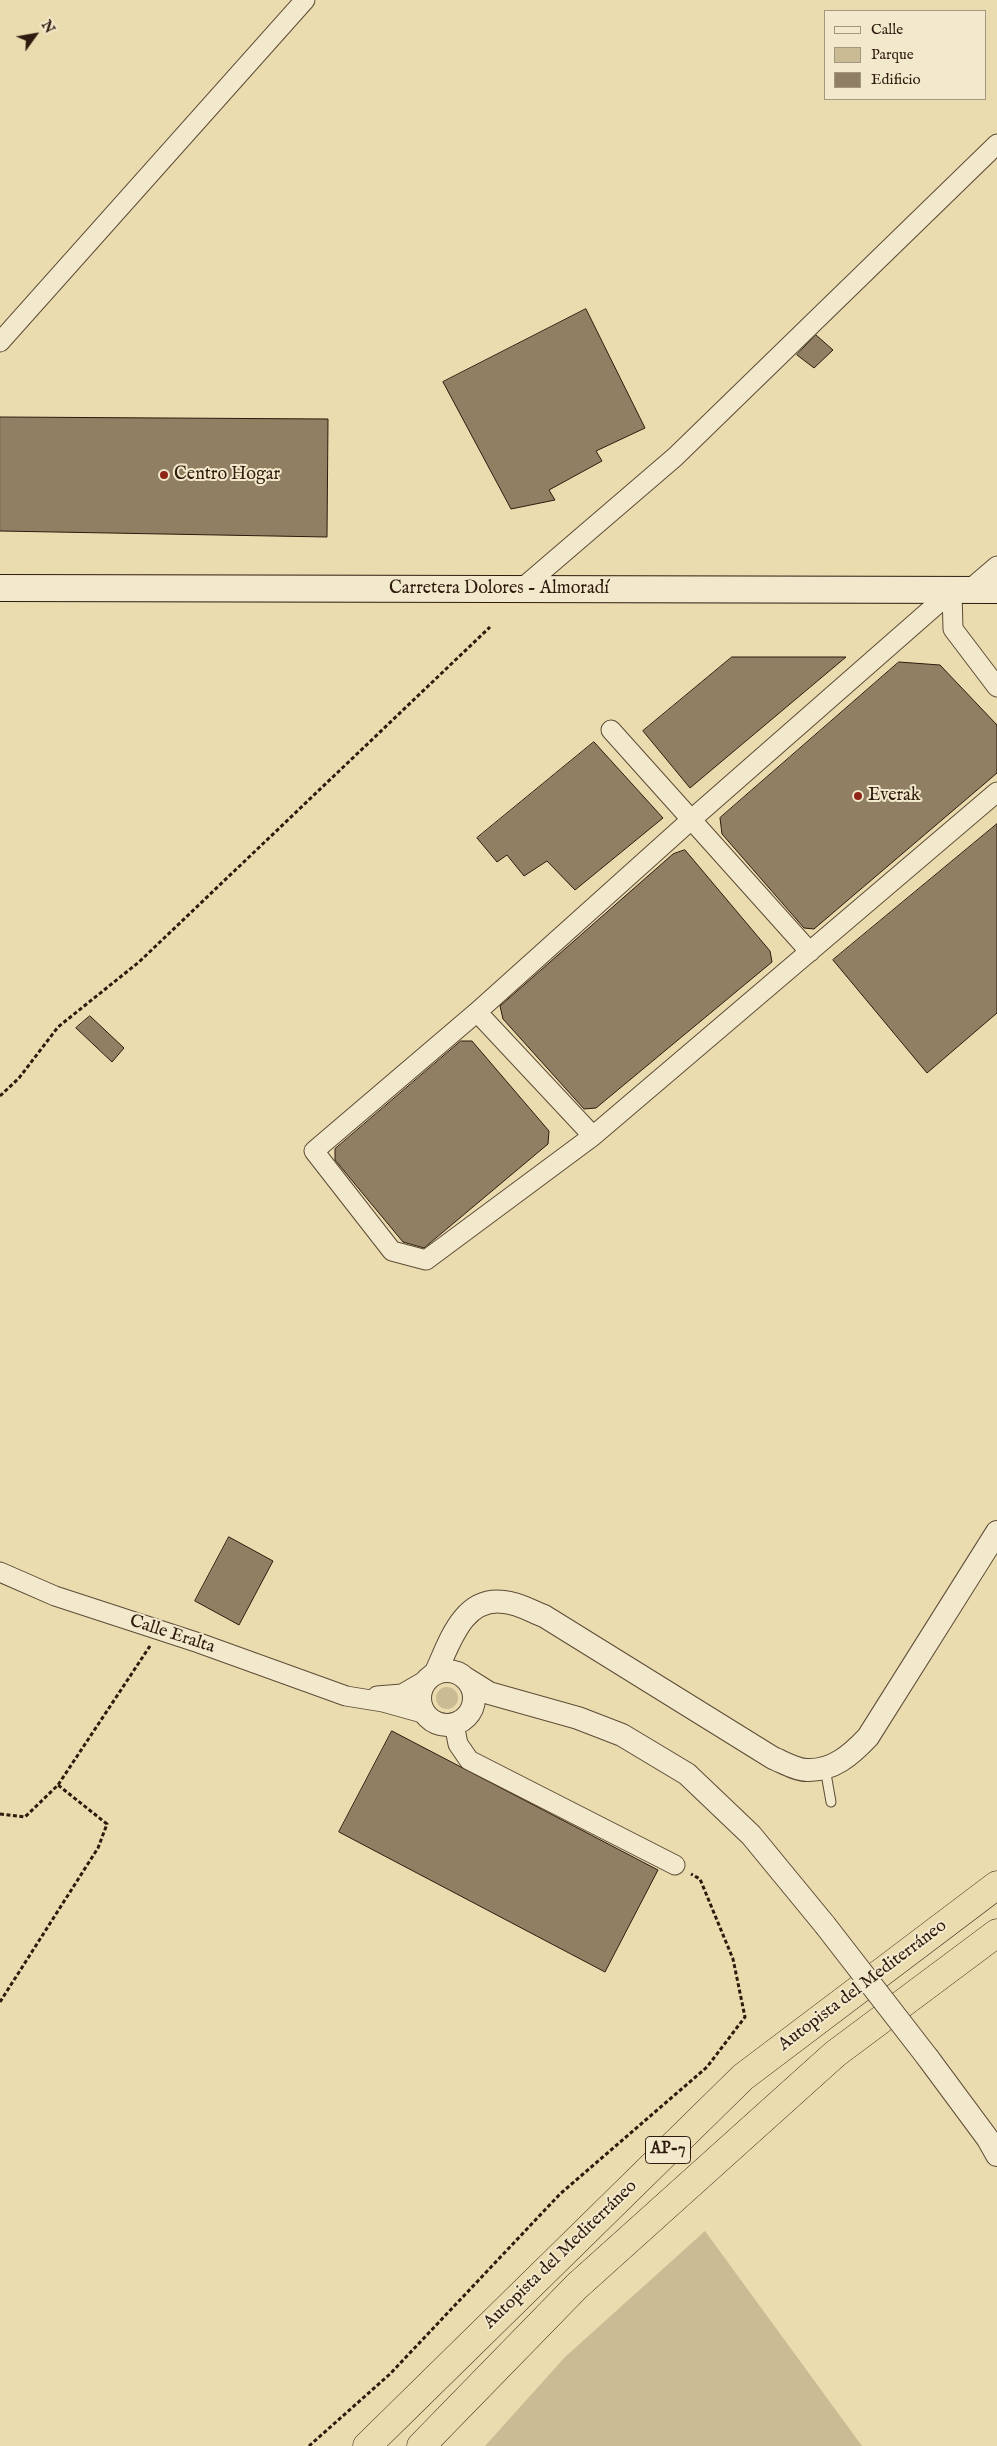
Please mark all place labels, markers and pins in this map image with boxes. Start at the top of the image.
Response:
place label: Centro Hogar [174,464,280,486]
marker: Centro Hogar [158,469,170,481]
place label: Everak [868,785,921,807]
marker: Everak [852,790,864,802]

